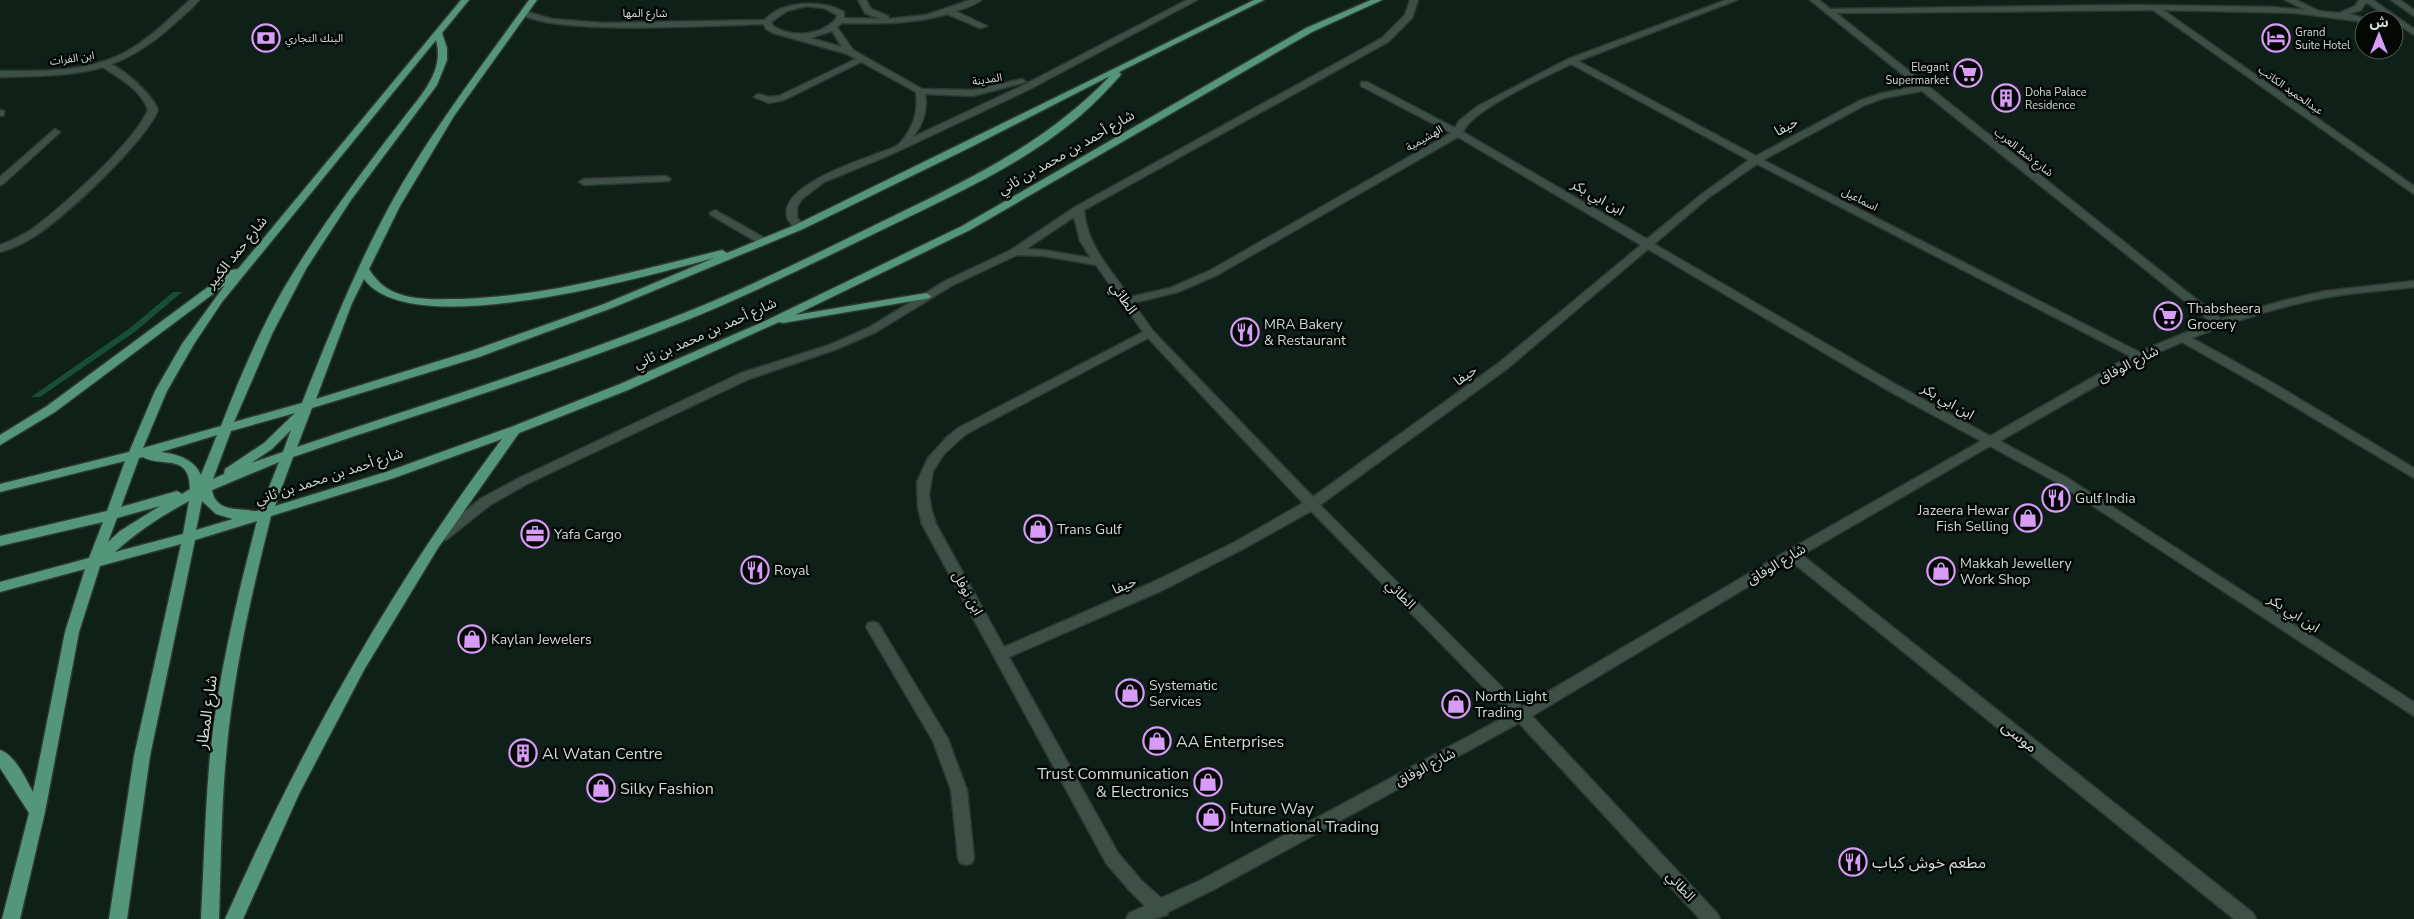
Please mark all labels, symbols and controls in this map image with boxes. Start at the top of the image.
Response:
street label: شارع المها [623,6,668,21]
north arrow [2354,10,2404,60]
text: ش [2369,13,2389,32]
bank icon: البنك التجاري [251,23,281,53]
hotel icon: Grand Suite Hotel [2261,23,2291,53]
place label: Grand Suite Hotel [2295,25,2351,53]
place label: البنك التجاري [285,31,343,48]
street label: ابن الفرات [49,48,95,69]
supermarket icon: Elegant Supermarket [1953,58,1983,88]
place label: Elegant Supermarket [1886,60,1949,88]
street label: عبدالحميد الكاتب [2255,62,2327,119]
street label: المدينة [971,70,1003,89]
building icon: Doha Palace Residence [1991,83,2021,113]
place label: Doha Palace Residence [2025,85,2087,113]
street label: شارع أحمد بن محمد بن ثاني [995,106,1139,200]
street label: حيفا [1771,112,1802,141]
street label: الهشيمية [1403,122,1445,155]
street label: شارع شط العرب [1991,125,2057,180]
street label: ابن ابي بكر [1566,174,1628,221]
street label: اسماعيل [1839,184,1880,215]
street label: شارع حمد الكبير [201,212,272,294]
street label: الطائي [1105,278,1141,319]
street label: شارع أحمد بن محمد بن ثاني [631,293,780,375]
place label: Thabsheera Grocery [2187,299,2261,334]
supermarket icon: Thabsheera Grocery [2153,301,2183,331]
place label: MRA Bakery & Restaurant [1264,315,1346,350]
restaurant icon: MRA Bakery & Restaurant [1230,317,1260,347]
street label: شارع الوفاق [2095,341,2162,389]
street label: حيفا [1450,361,1481,390]
street label: ابن ابي بكر [1916,378,1978,425]
street label: شارع أحمد بن محمد بن ثاني [253,444,406,511]
restaurant icon: Gulf India [2041,483,2071,513]
place label: Gulf India [2075,489,2136,508]
place label: Jazeera Hewar Fish Selling [1917,501,2009,536]
shop icon: Jazeera Hewar Fish Selling [2013,503,2043,533]
shop icon: Trans Gulf [1023,514,1053,544]
office icon: Yafa Cargo [520,519,550,549]
place label: Trans Gulf [1057,520,1122,539]
place label: Yafa Cargo [553,525,622,544]
street label: شارع الوفاق [1743,539,1810,590]
place label: Makkah Jewellery Work Shop [1960,554,2072,589]
restaurant icon: Royal [740,555,770,585]
shop icon: Makkah Jewellery Work Shop [1926,556,1956,586]
place label: Royal [774,561,810,580]
street label: ابن نوفل [948,568,987,619]
street label: حيفا [1109,572,1139,599]
street label: الطائي [1381,575,1420,614]
street label: ابن ابي بكر [2263,589,2323,638]
shop icon: Kaylan Jewelers [457,624,487,654]
place label: Kaylan Jewelers [491,630,592,649]
street label: شارع المطار [191,674,224,752]
place label: Systematic Services [1149,676,1218,711]
shop icon: Systematic Services [1115,678,1145,708]
place label: North Light Trading [1475,687,1547,722]
shop icon: North Light Trading [1441,689,1471,719]
street label: موسى [1997,716,2042,758]
shop icon: AA Enterprises [1142,726,1172,756]
place label: AA Enterprises [1176,731,1284,753]
building icon: Al Watan Centre [508,738,538,768]
place label: Al Watan Centre [542,743,663,765]
street label: شارع الوفاق [1392,744,1459,792]
place label: Trust Communication & Electronics [1037,763,1189,803]
shop icon: Trust Communication & Electronics [1193,767,1223,797]
shop icon: Silky Fashion [586,773,616,803]
place label: Silky Fashion [620,778,714,800]
place label: Future Way International Trading [1230,798,1379,838]
shop icon: Future Way International Trading [1196,802,1226,832]
restaurant icon: مطعم خوش كباب [1838,847,1868,877]
place label: مطعم خوش كباب [1872,852,1986,875]
street label: الطائي [1661,867,1700,906]

